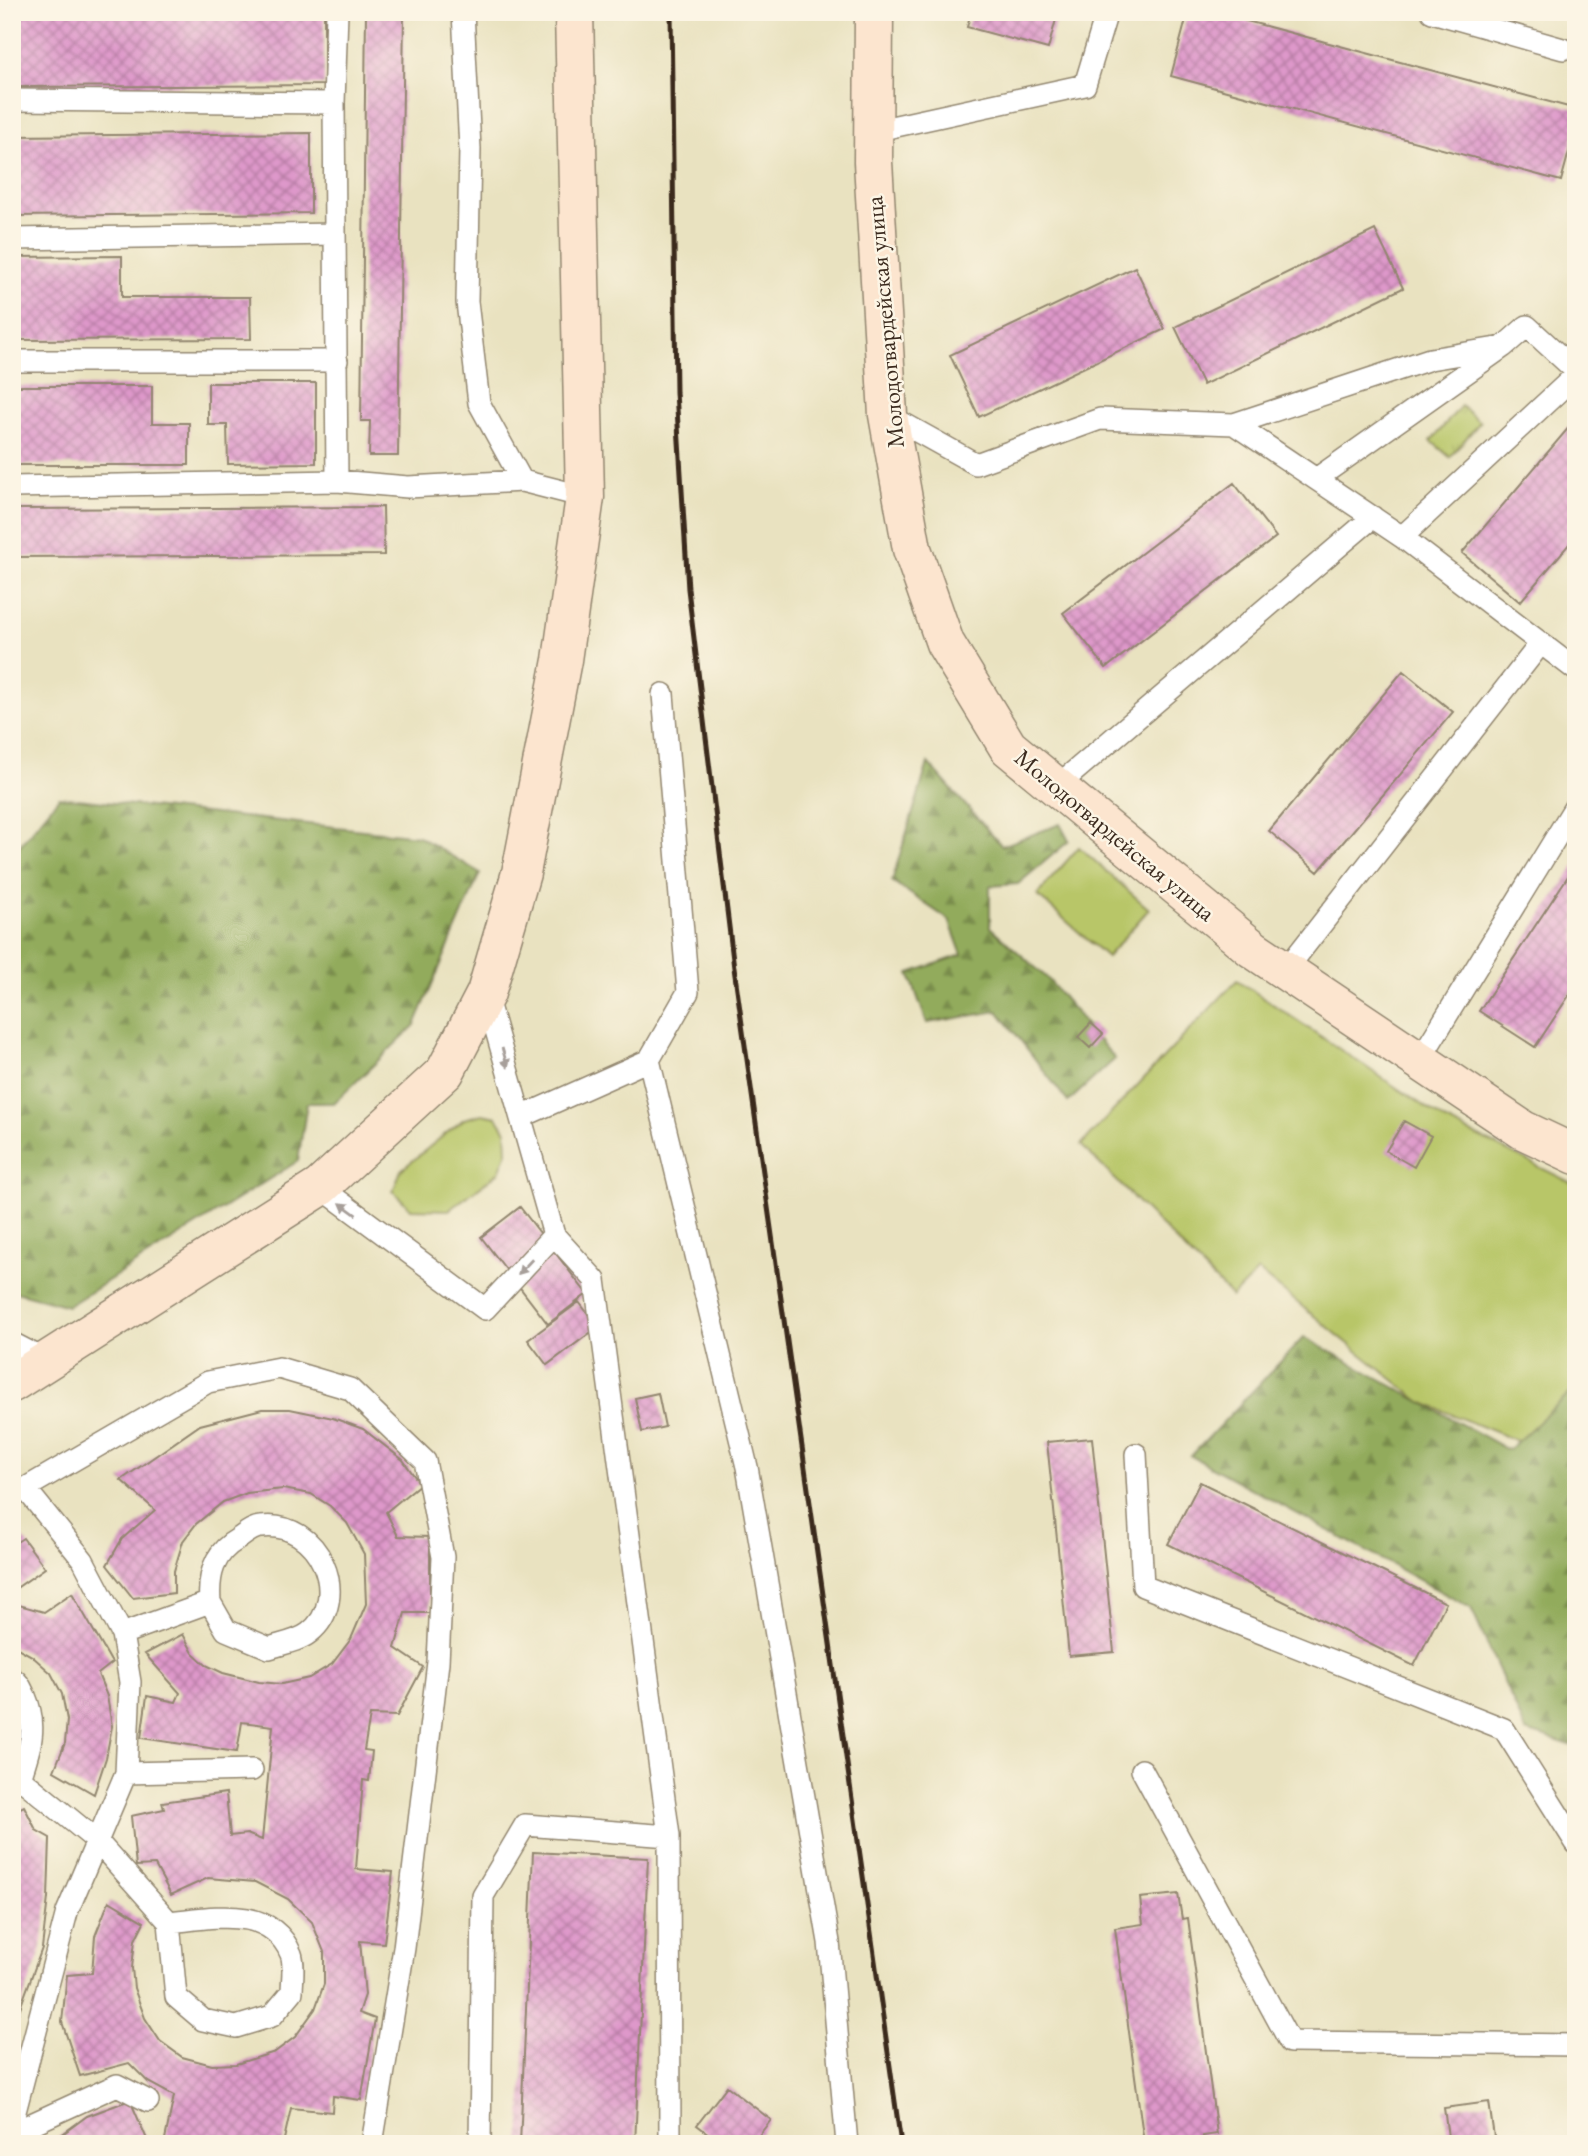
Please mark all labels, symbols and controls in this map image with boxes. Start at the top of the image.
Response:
street label: Молодогвардейская улица [858,194,911,449]
street label: Молодогвардейская улица [1009,742,1222,928]
one-way arrow [500,1048,510,1069]
one-way arrow [340,1201,358,1216]
one-way arrow [517,1258,533,1275]

